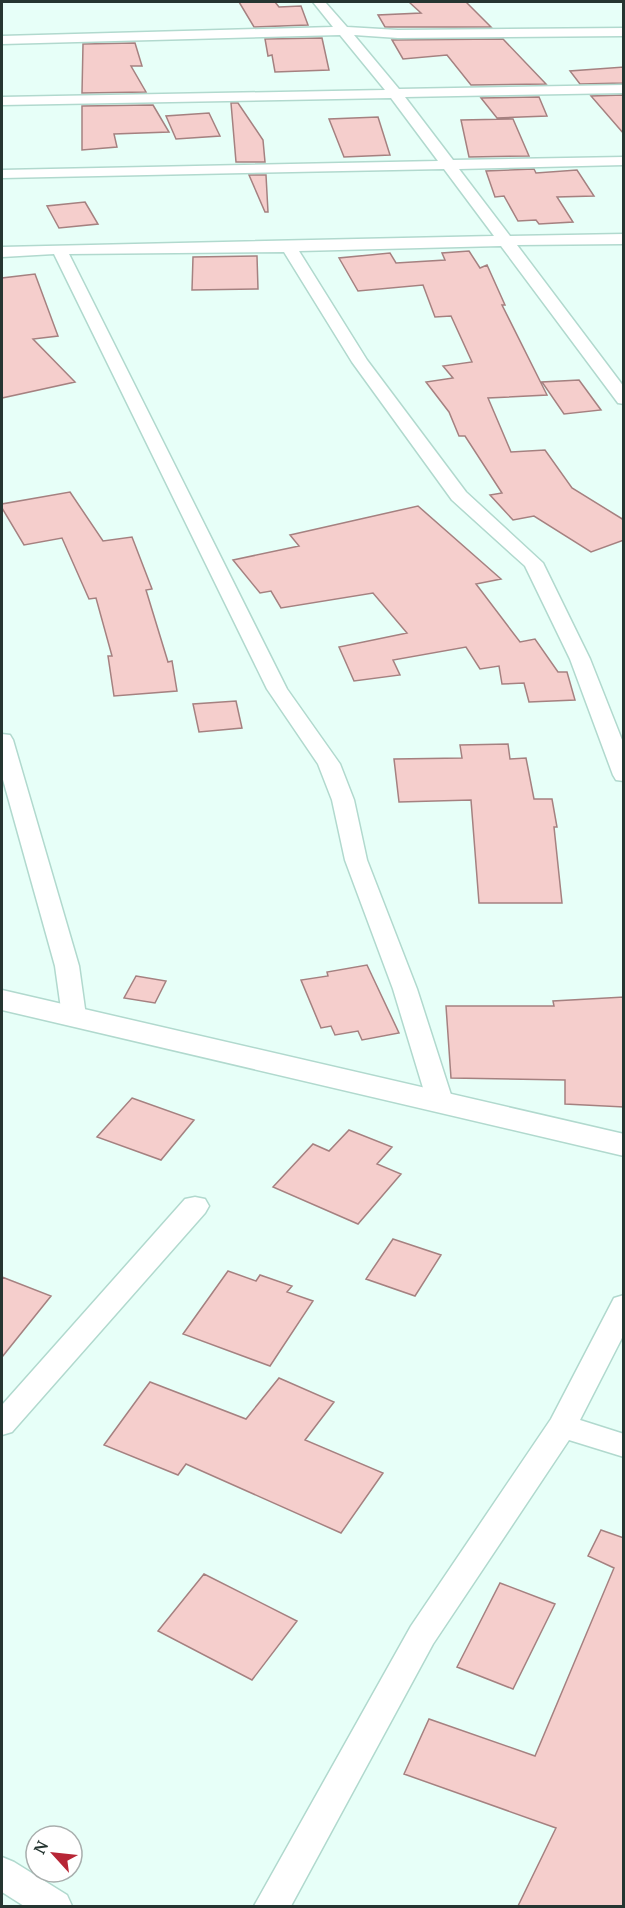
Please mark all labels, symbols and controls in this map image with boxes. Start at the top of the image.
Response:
north arrow [24,1824,84,1884]
text: N [28,1837,53,1858]

